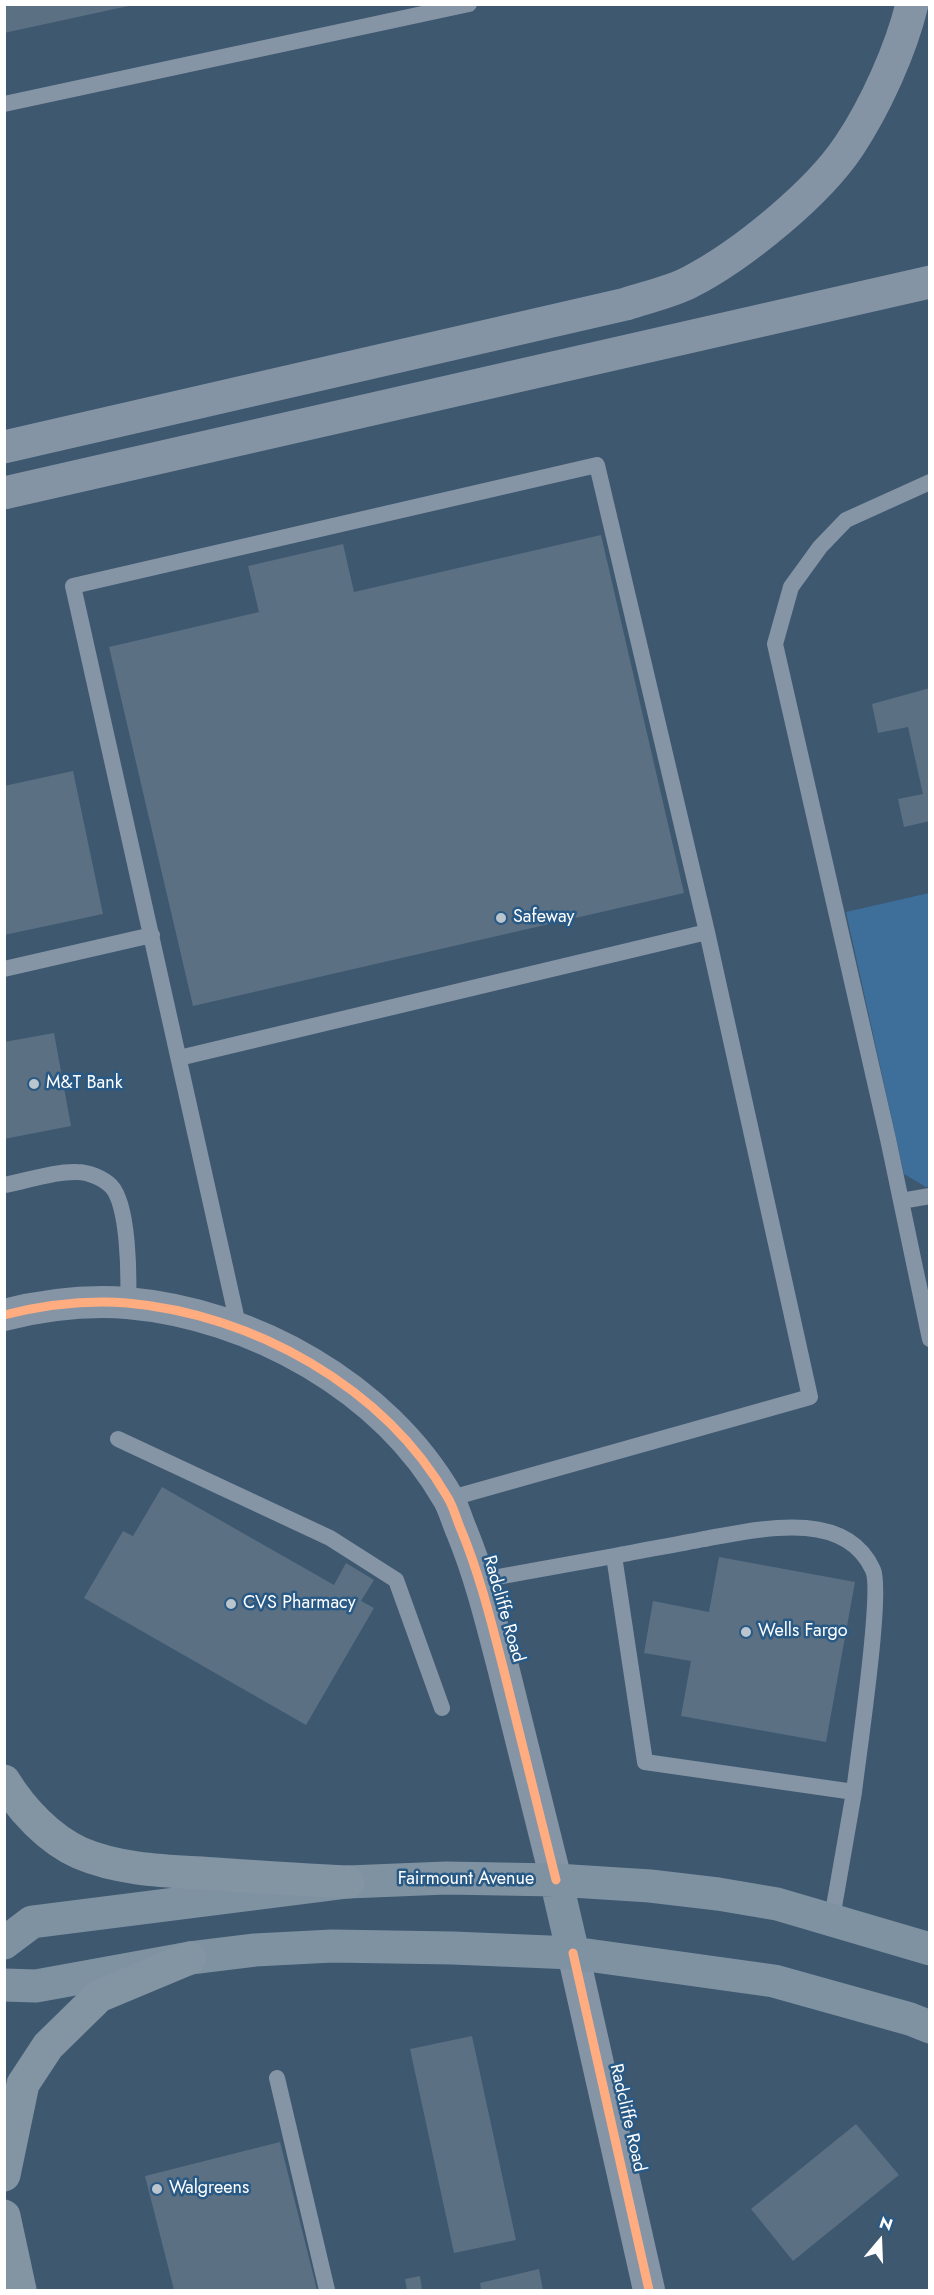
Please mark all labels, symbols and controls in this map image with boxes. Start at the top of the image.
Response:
place label: Safeway [513,907,574,929]
marker: Safeway [494,911,508,925]
place label: M&T Bank [46,1073,123,1095]
marker: M&T Bank [27,1077,41,1091]
street label: Radcliffe Road [477,1553,529,1665]
place label: CVS Pharmacy [243,1593,356,1615]
marker: CVS Pharmacy [224,1597,238,1611]
place label: Wells Fargo [758,1621,848,1643]
marker: Wells Fargo [739,1625,753,1639]
street label: Fairmount Avenue [398,1869,534,1891]
street label: Radcliffe Road [604,2062,650,2174]
place label: Walgreens [169,2178,249,2200]
marker: Walgreens [150,2182,164,2196]
north arrow [850,2211,910,2271]
text: N [876,2211,896,2236]

